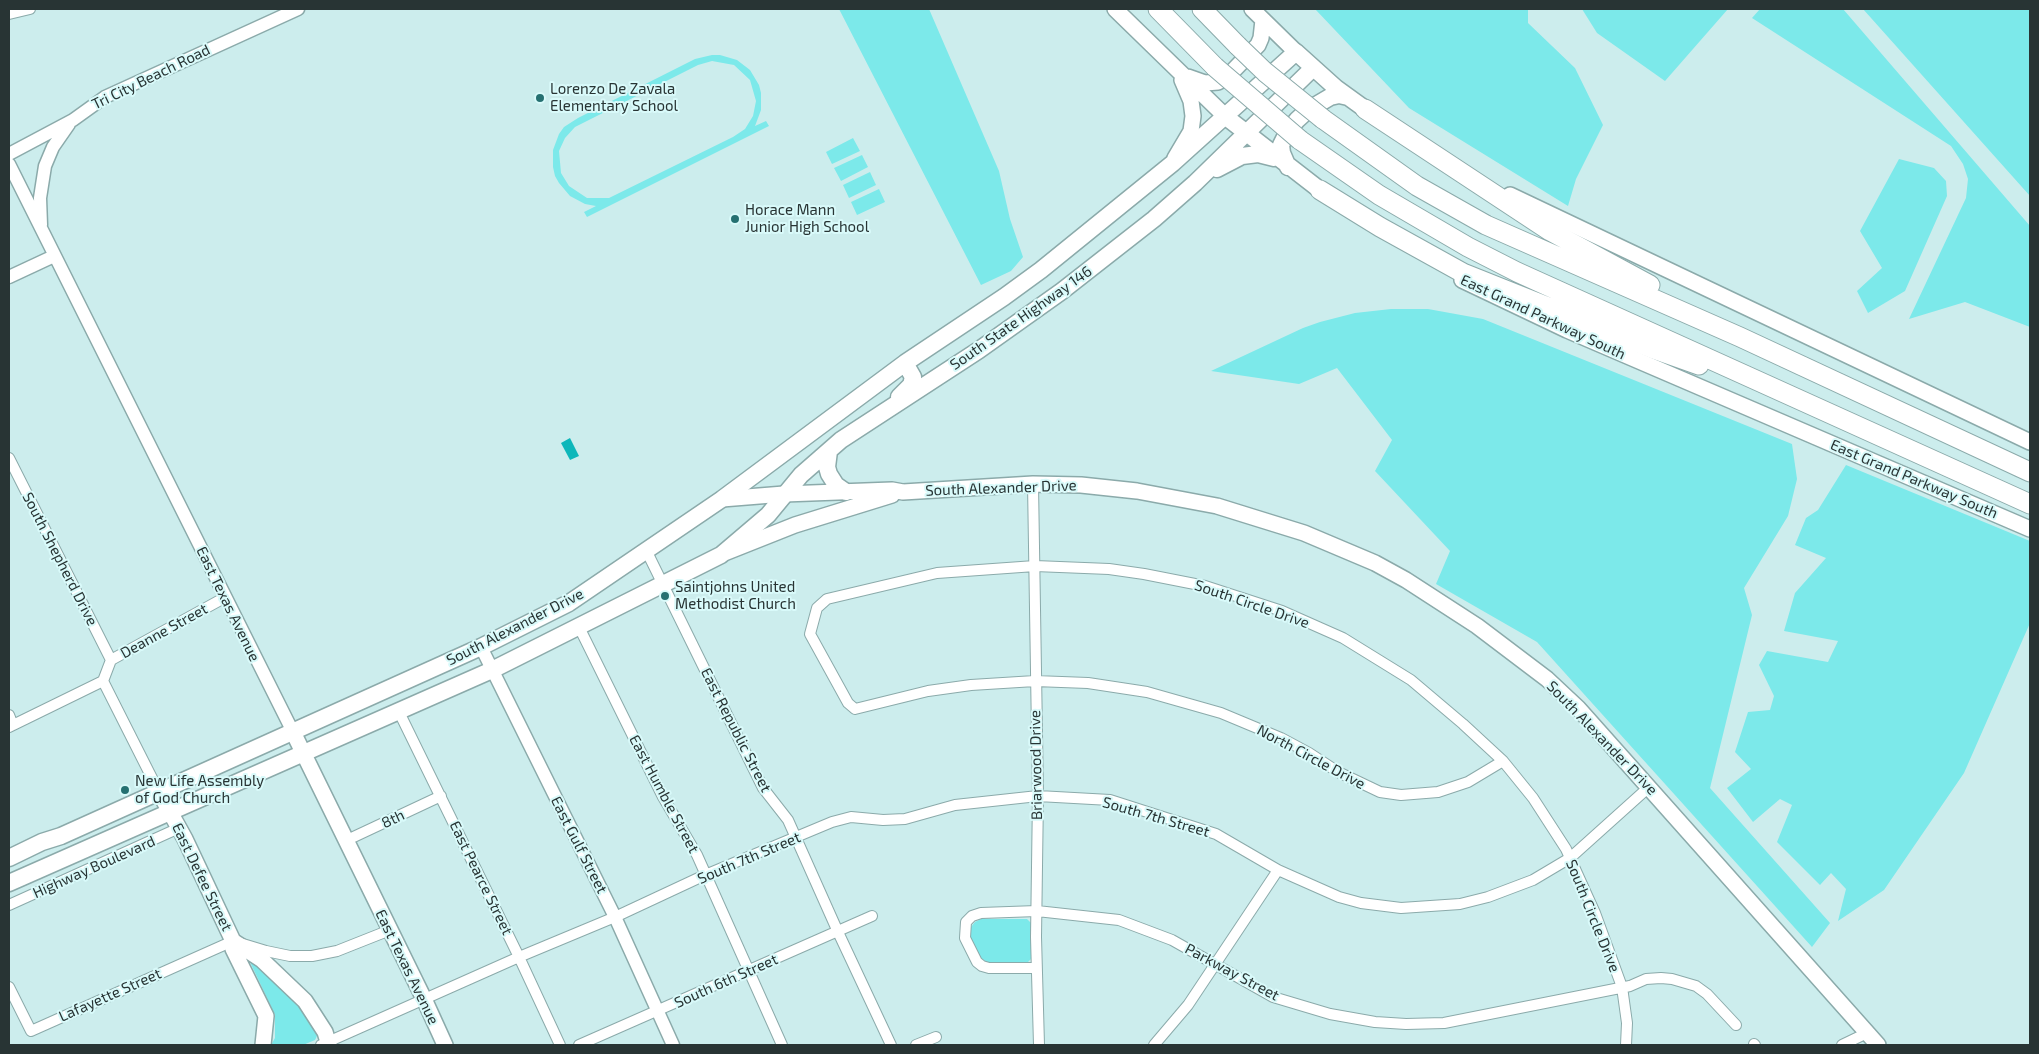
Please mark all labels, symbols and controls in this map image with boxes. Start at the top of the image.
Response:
street label: Tri City Beach Road [89,41,213,113]
place label: Lorenzo De Zavala Elementary School [550,80,678,115]
marker: Lorenzo De Zavala Elementary School [534,92,546,104]
place label: Horace Mann Junior High School [745,201,869,236]
marker: Horace Mann Junior High School [729,213,741,225]
street label: South State Highway 146 [947,262,1095,374]
street label: East Grand Parkway South [1458,271,1628,363]
street label: East Grand Parkway South [1828,436,2000,522]
street label: South Alexander Drive [925,476,1077,500]
street label: South Shepherd Drive [19,489,101,629]
street label: East Texas Avenue [192,544,264,664]
street label: South Circle Drive [1192,576,1312,632]
place label: Saintjohns United Methodist Church [675,578,796,613]
street label: South Alexander Drive [443,585,587,669]
marker: Saintjohns United Methodist Church [659,590,671,602]
street label: Deanne Street [117,600,211,662]
street label: East Republic Street [697,665,775,795]
street label: South Alexander Drive [1543,677,1661,799]
street label: Briarwood Drive [1026,710,1046,820]
street label: North Circle Drive [1254,721,1368,793]
street label: East Humble Street [625,732,703,856]
place label: New Life Assembly of God Church [135,772,264,807]
marker: New Life Assembly of God Church [119,784,131,796]
street label: South 7th Street [1100,793,1212,841]
street label: East Gulf Street [547,794,611,896]
street label: 8th [379,806,407,832]
street label: East Pearce Street [446,818,516,938]
street label: East Defee Street [168,820,236,934]
street label: South 7th Street [695,828,803,888]
street label: Highway Boulevard [30,832,158,902]
street label: South Circle Drive [1562,857,1624,975]
street label: East Texas Avenue [371,907,443,1027]
street label: Parkway Street [1182,940,1282,1004]
street label: South 6th Street [672,950,780,1012]
street label: Lafayette Street [56,964,164,1026]

